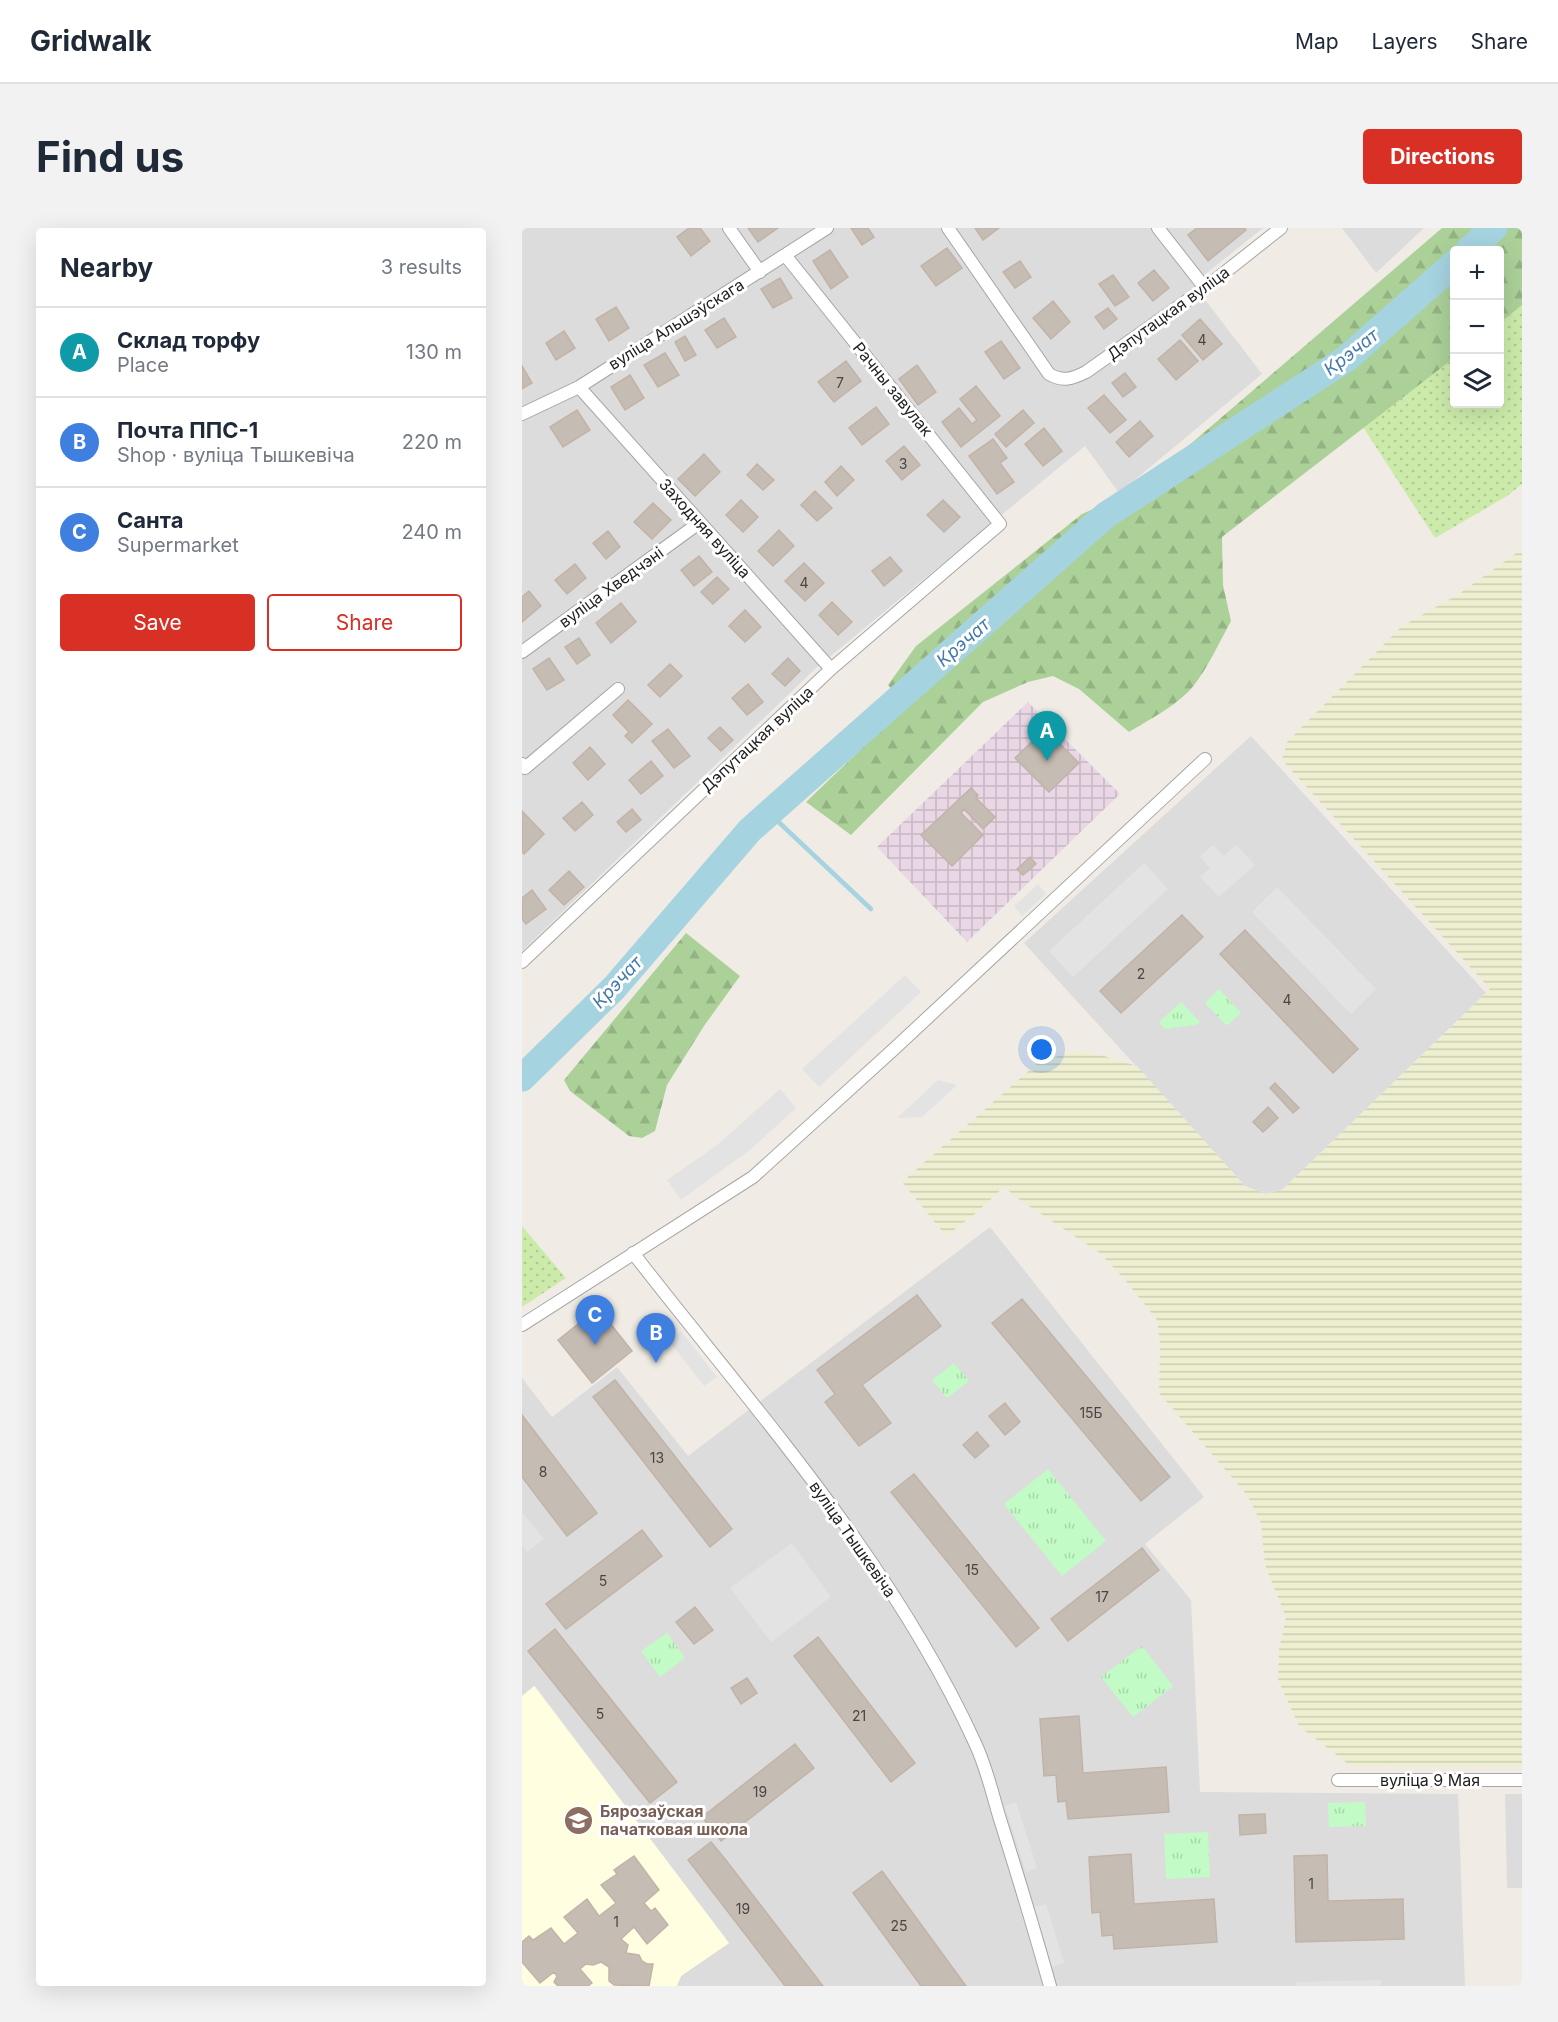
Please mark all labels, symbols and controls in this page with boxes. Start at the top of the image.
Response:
text: Gridwalk [30,24,152,58]
text: Map [1295,29,1339,54]
text: Layers [1372,29,1438,54]
text: Share [1471,29,1528,54]
button: Directions [1363,129,1522,184]
text: Find us [36,131,184,182]
map controls [1450,246,1504,408]
button: + [1450,246,1504,300]
text: Nearby [60,252,153,283]
text: 3 results [381,255,462,279]
street label: Дэпутацкая вуліца [1103,262,1233,364]
street label: вуліца Альшэўскага [605,274,747,374]
button: − [1450,300,1504,354]
water label: Крэчат [1320,323,1384,380]
text: Склад торфу [117,327,260,353]
house number: 4 [1197,331,1207,348]
street label: Рачны завулак [849,338,937,440]
text: A [72,340,87,364]
text: 130 m [406,340,462,364]
text: Place [117,353,169,377]
button: layers [1450,354,1504,408]
house number: 7 [836,374,844,391]
text: Почта ППС-1 [117,417,258,443]
text: B [73,430,86,454]
text: 220 m [402,430,462,454]
text: Shop · вуліца Тышкевіча [117,443,355,467]
house number: 3 [899,455,907,472]
street label: Заходняя вуліца [655,474,755,582]
text: Санта [117,507,183,533]
text: C [72,520,87,544]
text: 240 m [401,520,462,544]
text: Supermarket [117,533,239,557]
street label: вуліца Хведчэні [555,542,667,632]
house number: 4 [799,574,809,591]
button: Save [60,594,255,651]
button: Share [267,594,462,651]
water label: Крэчат [932,612,995,671]
street label: Дэпутацкая вуліца [697,682,817,796]
pin: A [1028,712,1066,761]
water label: Крэчат [588,951,647,1012]
house number: 2 [1137,965,1145,982]
house number: 4 [1282,991,1292,1008]
your location [1027,1035,1056,1064]
pin: C [576,1296,614,1345]
pin: B [636,1314,676,1363]
house number: 15Б [1079,1404,1103,1421]
house number: 13 [650,1449,664,1466]
house number: 8 [539,1463,547,1480]
street label: вуліца Тышкевіча [805,1477,901,1601]
house number: 15 [965,1561,979,1578]
house number: 5 [599,1572,607,1589]
house number: 17 [1095,1588,1109,1605]
house number: 5 [596,1705,604,1722]
house number: 21 [852,1707,866,1724]
street label: вуліца 9 Мая [1380,1770,1480,1790]
house number: 19 [753,1783,767,1800]
place label: Бярозаўская пачатковая школа [600,1801,748,1839]
school or university icon: Бярозаўская пачатковая школа [563,1804,595,1836]
house number: 1 [1308,1875,1314,1892]
house number: 19 [736,1900,750,1917]
house number: 1 [613,1913,619,1930]
house number: 25 [890,1917,908,1934]

